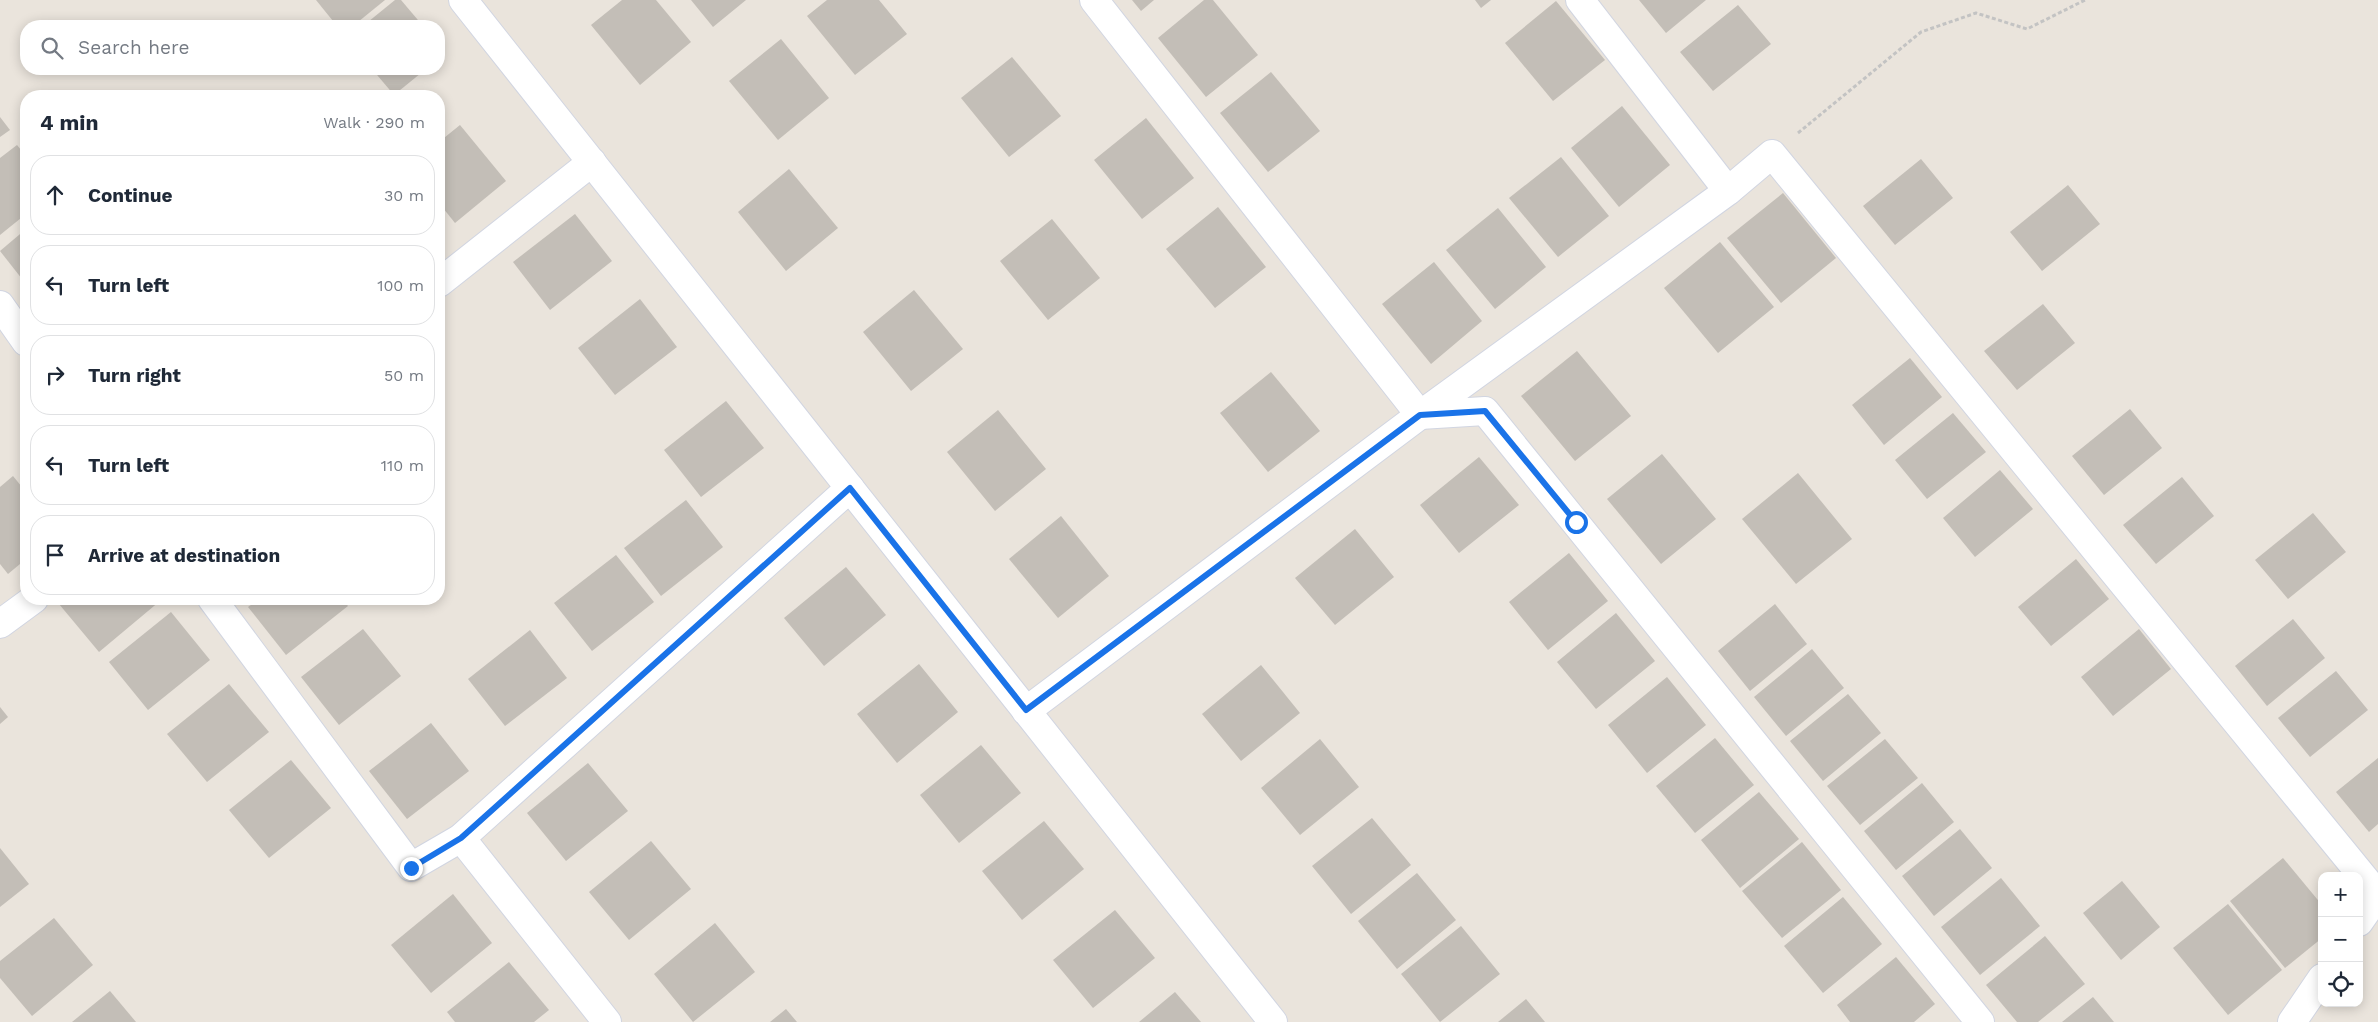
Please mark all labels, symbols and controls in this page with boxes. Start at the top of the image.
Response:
search box [20,20,445,75]
icon: search [38,34,66,62]
text: Search here [78,36,189,59]
text: 4 min [40,110,98,135]
text: Walk · 290 m [323,113,425,132]
icon: ahead [41,181,69,209]
text: Continue [88,184,172,207]
text: 30 m [384,186,424,205]
icon: left [41,271,69,299]
text: Turn left [88,274,169,297]
text: 100 m [377,276,424,295]
icon: right [41,361,69,389]
text: Turn right [88,364,181,387]
text: 50 m [384,366,424,385]
icon: left [41,451,69,479]
text: Turn left [88,454,169,477]
text: 110 m [381,456,424,475]
route start [1565,511,1588,534]
icon: arrive [41,541,69,569]
text: Arrive at destination [88,544,280,567]
route end [400,857,423,880]
map controls [2318,872,2363,1007]
button: + [2318,872,2363,917]
button: − [2318,917,2363,962]
button: locate [2318,962,2363,1007]

